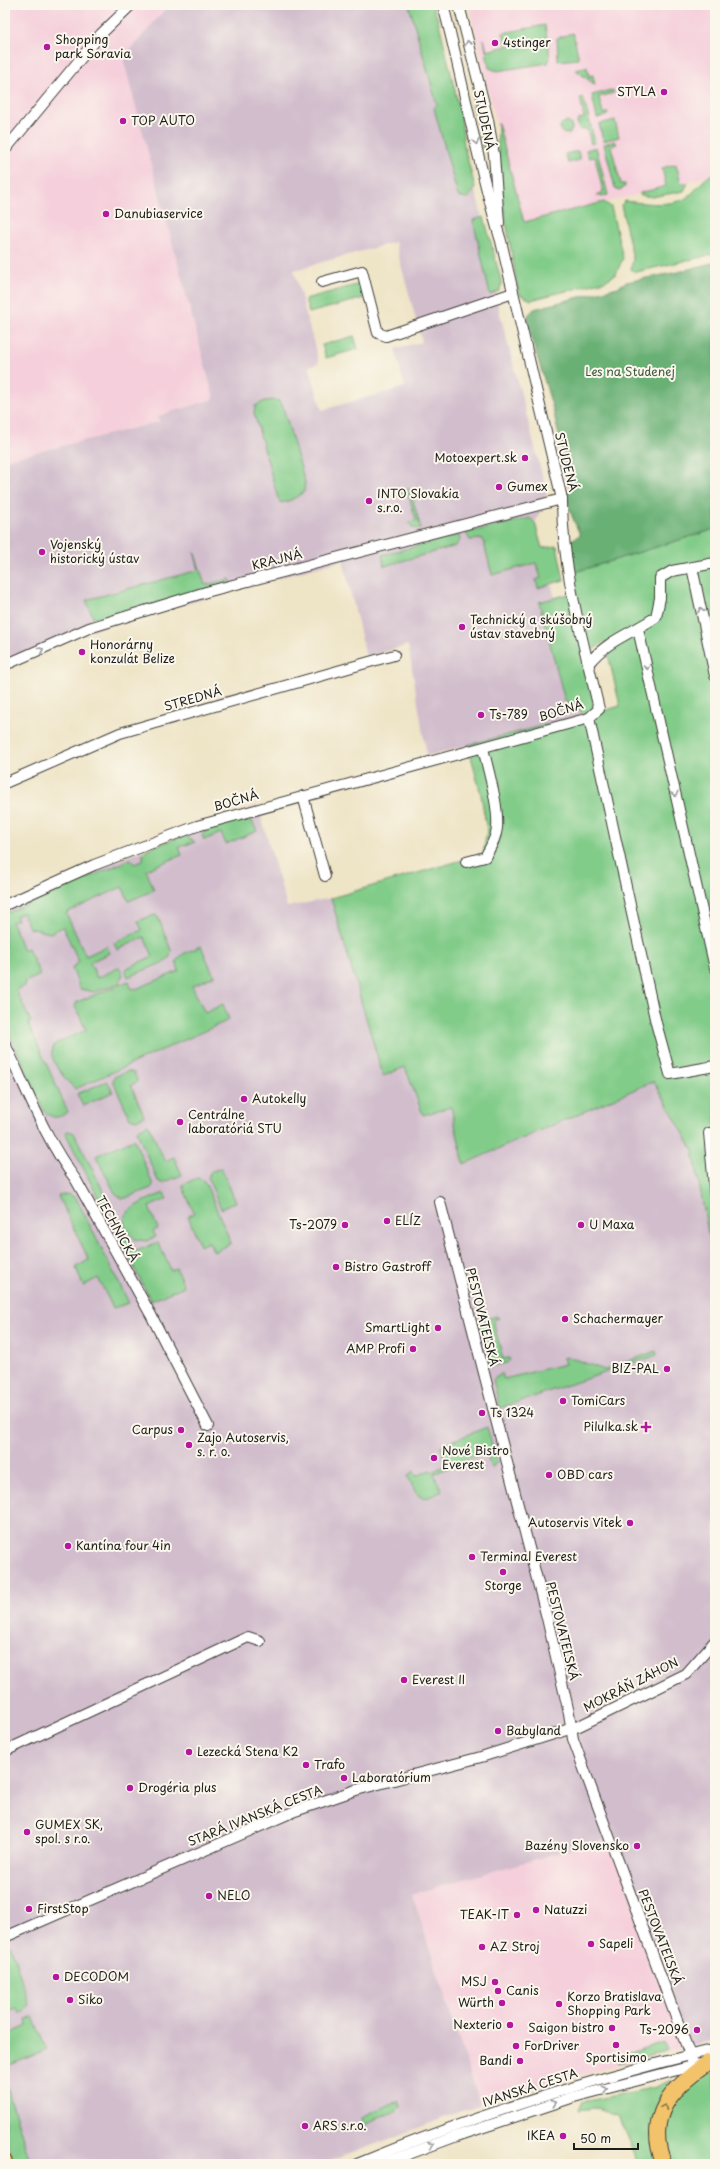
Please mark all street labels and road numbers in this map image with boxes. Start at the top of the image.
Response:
street label: STUDENÁ [470,88,500,152]
street label: STUDENÁ [551,430,583,494]
street label: KRAJNÁ [250,544,304,574]
street label: STREDNÁ [162,681,224,715]
street label: BOČNÁ [536,695,585,725]
street label: BOČNÁ [211,785,260,815]
street label: TECHNICKÁ [92,1192,144,1265]
street label: PESTOVATEĽSKÁ [462,1266,504,1368]
street label: PESTOVATEĽSKÁ [542,1580,584,1682]
street label: MOKRÁŇ ZÁHON [580,1652,681,1716]
street label: STARÁ IVANSKÁ CESTA [185,1780,325,1850]
street label: PESTOVATEĽSKÁ [634,1886,687,1987]
street label: IVANSKÁ CESTA [480,2063,580,2111]

